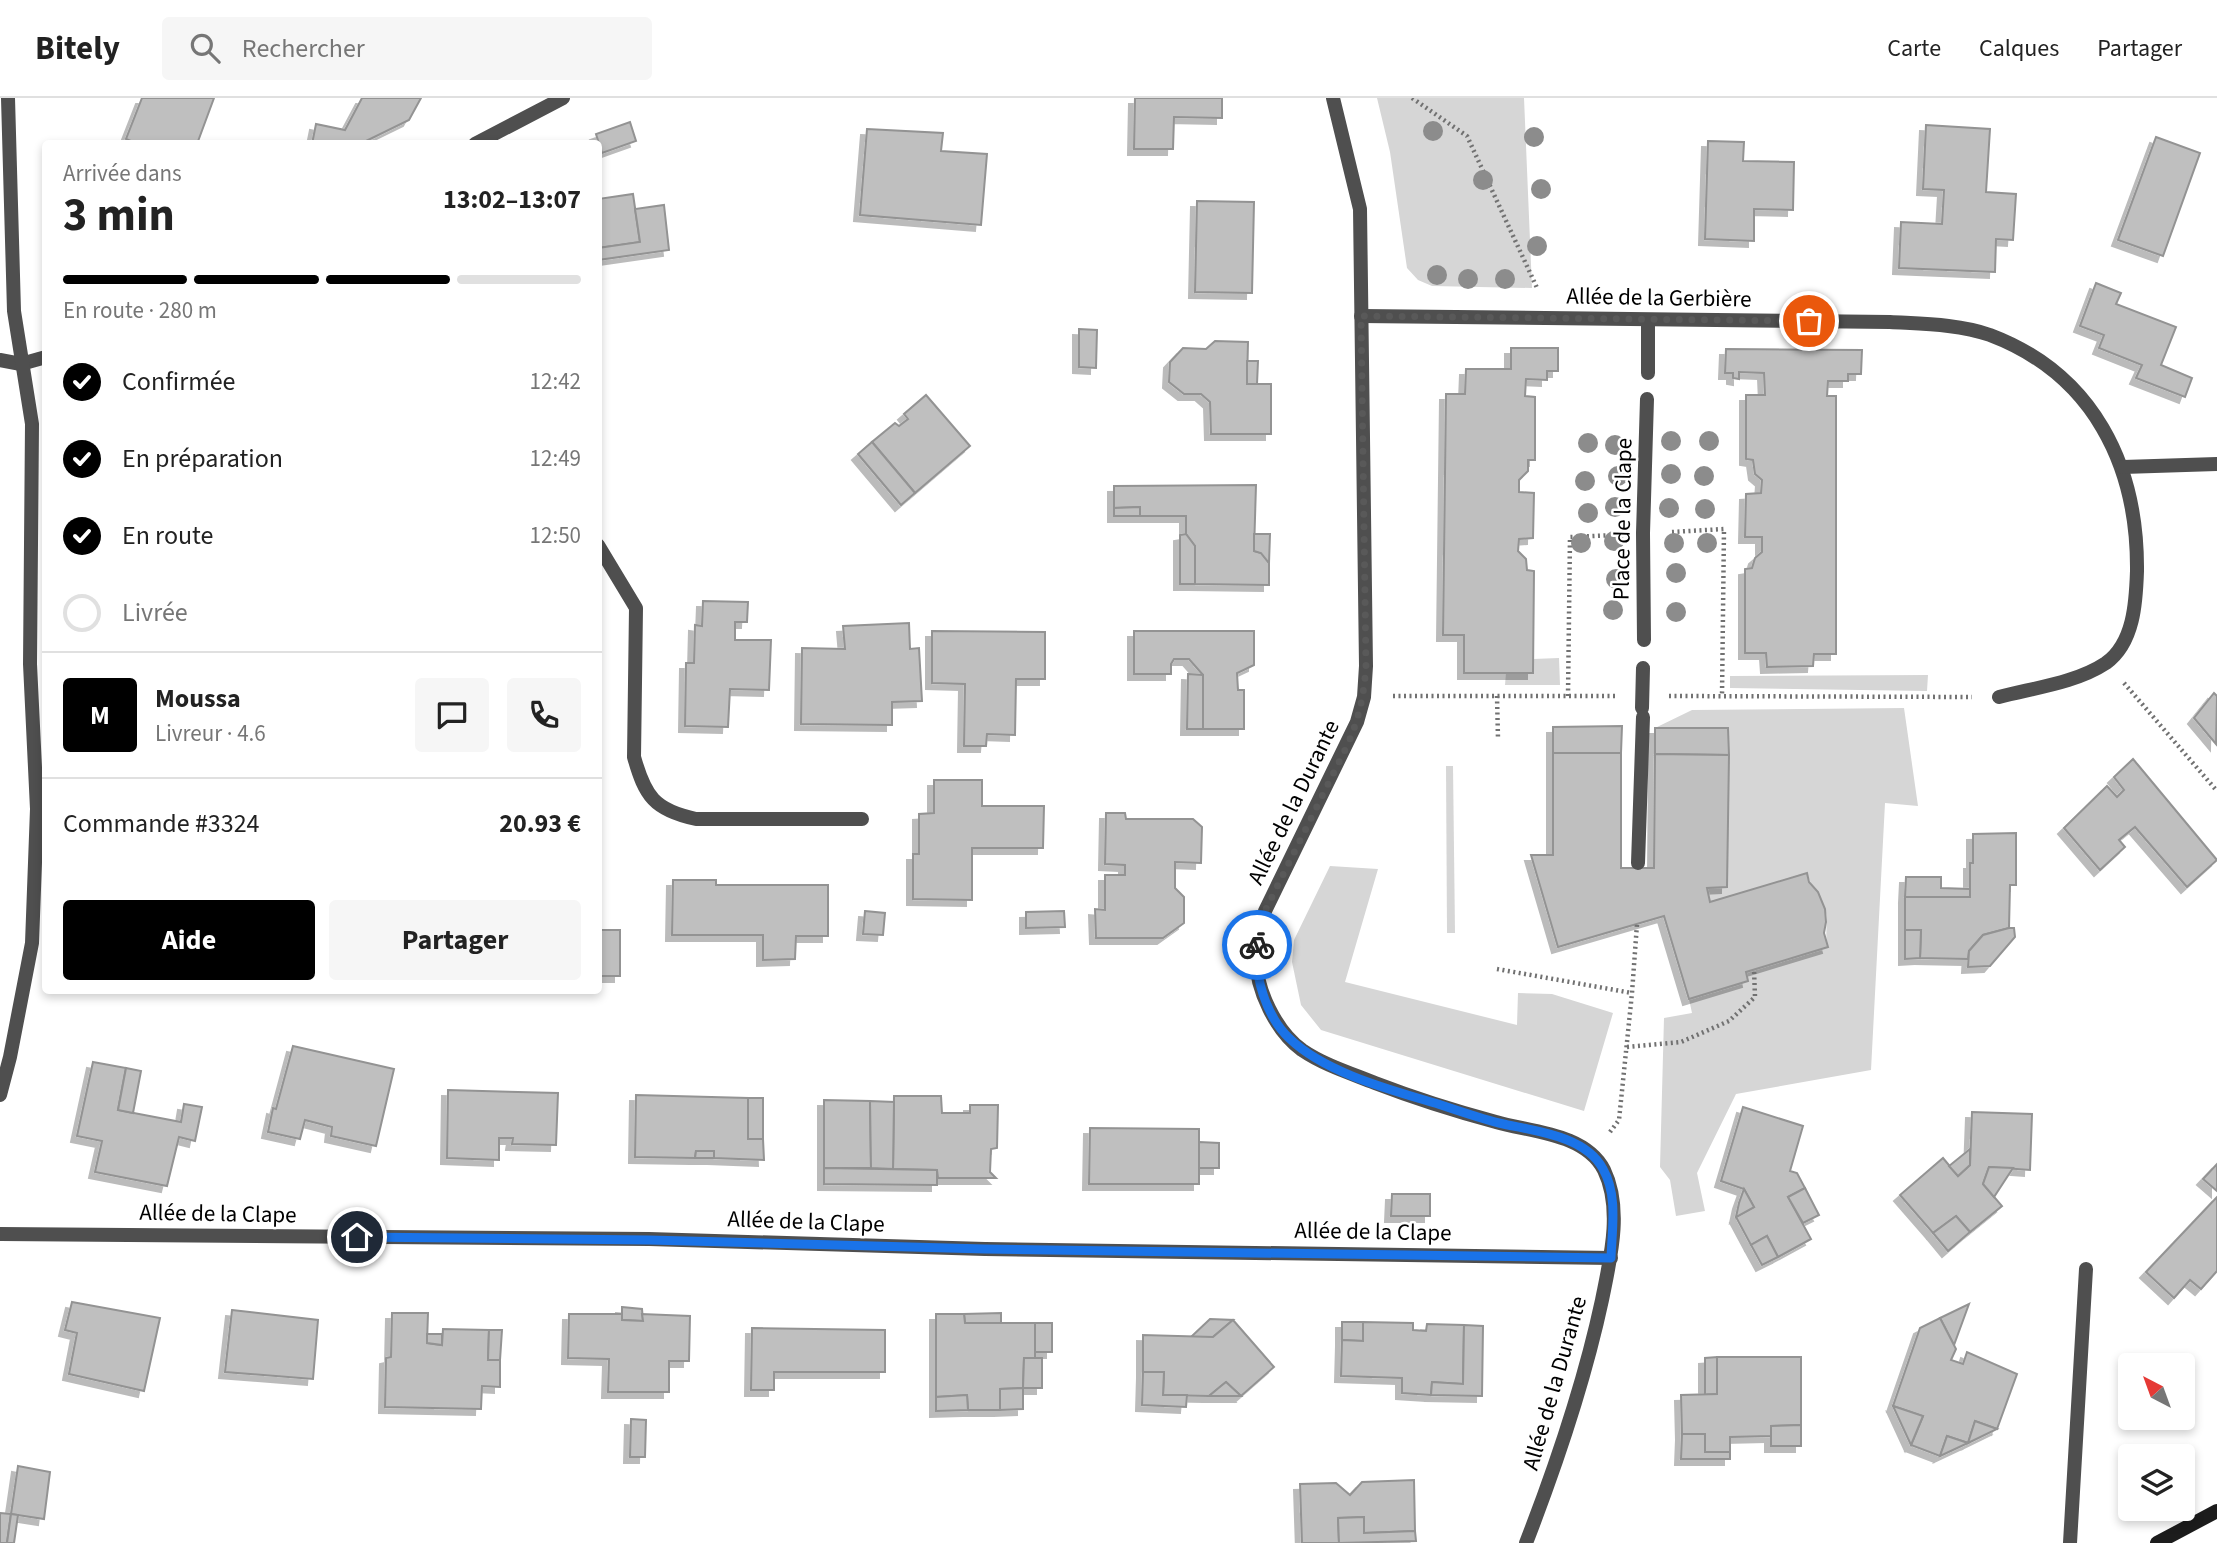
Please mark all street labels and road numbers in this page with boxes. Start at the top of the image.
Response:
street label: Allée de la Gerbière [1566,279,1752,316]
street label: Place de la Clape [1605,438,1640,600]
street label: Allée de la Durante [1239,714,1348,890]
street label: Allée de la Clape [139,1196,297,1231]
street label: Allée de la Clape [727,1202,885,1241]
street label: Allée de la Clape [1294,1214,1452,1249]
street label: Allée de la Durante [1514,1292,1595,1474]

